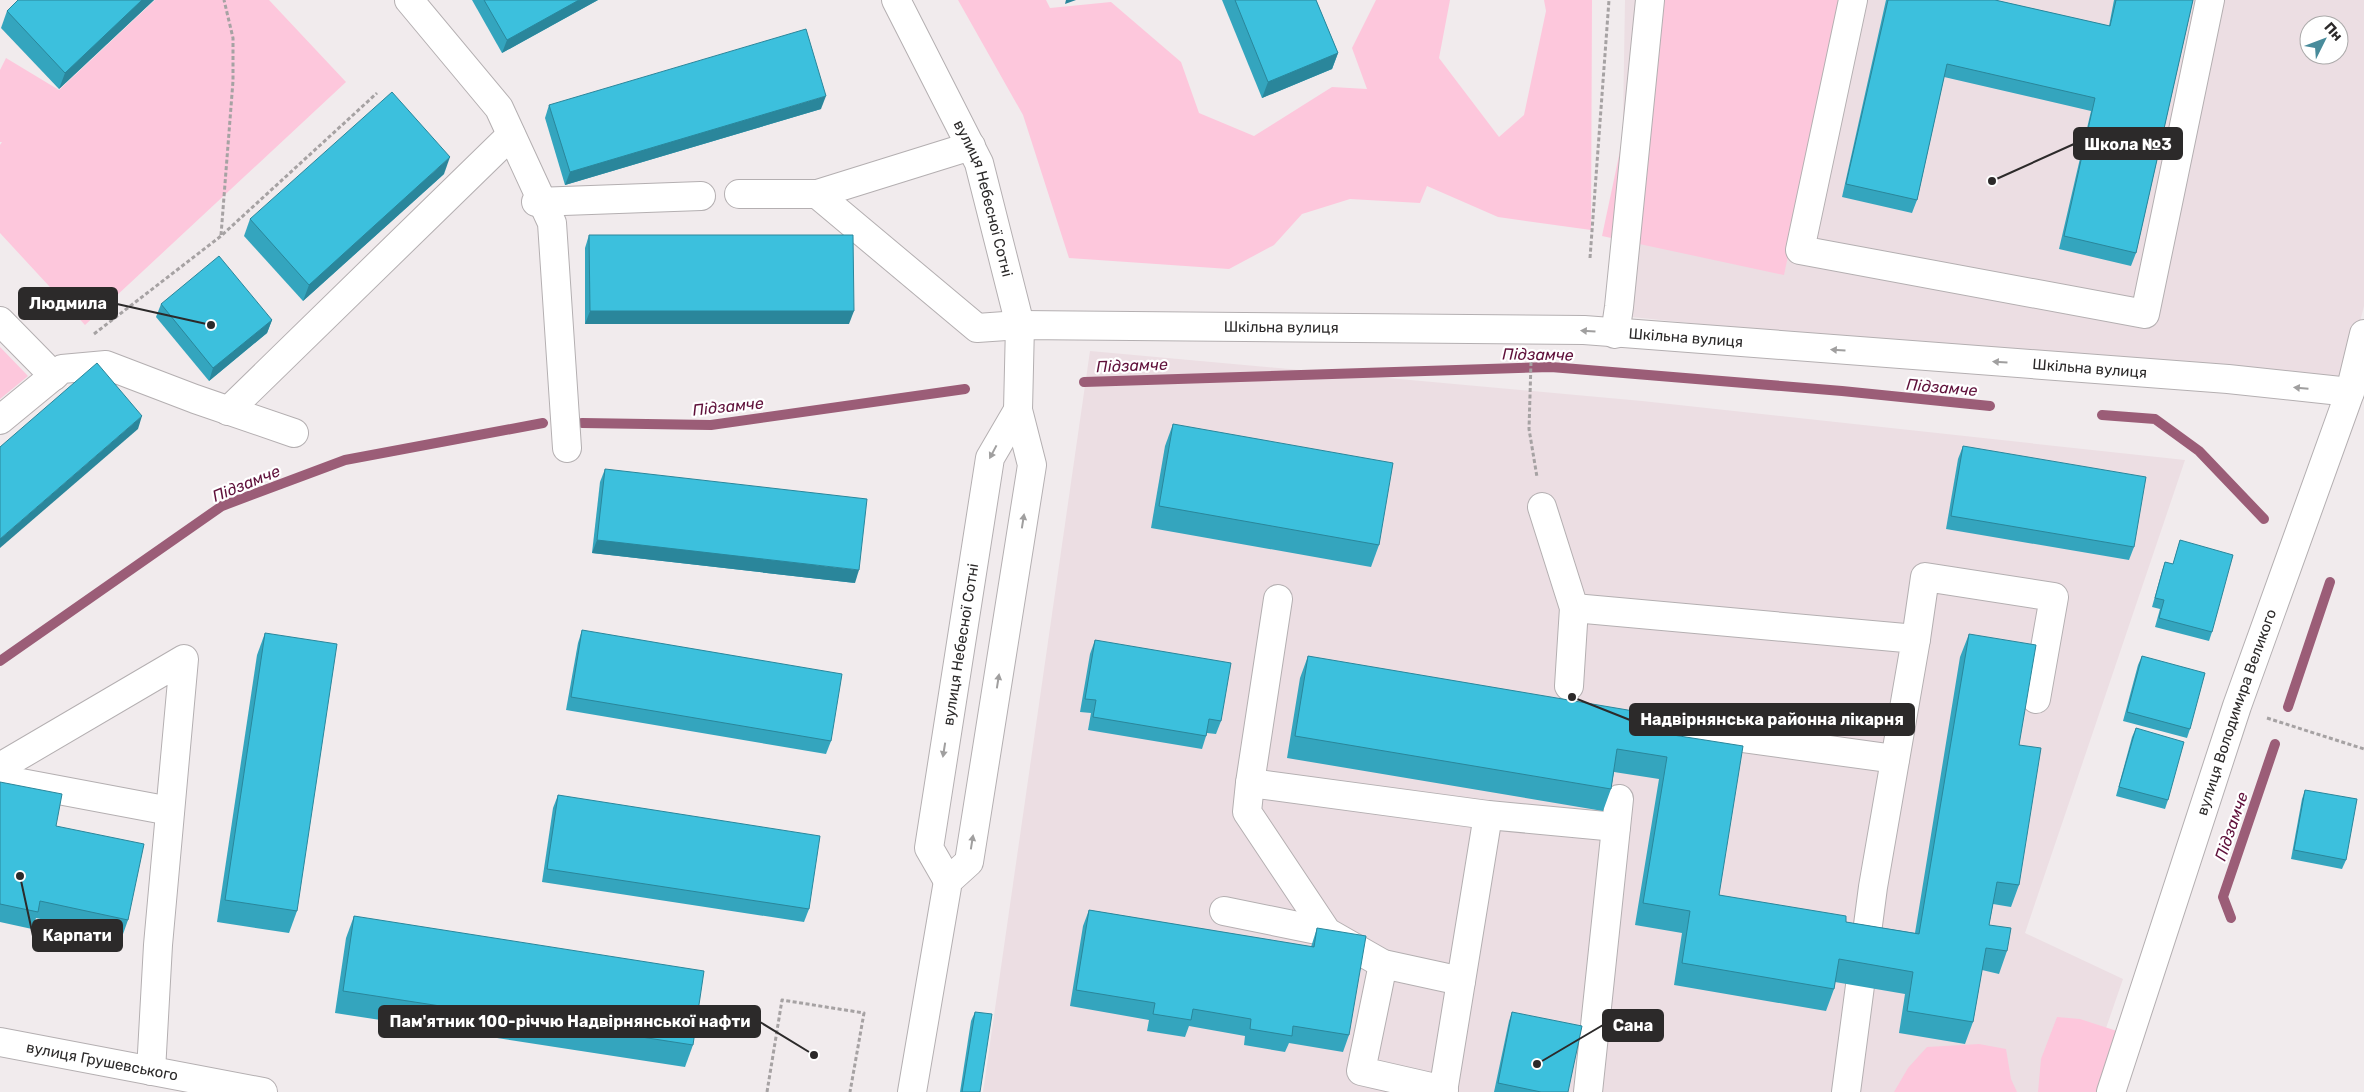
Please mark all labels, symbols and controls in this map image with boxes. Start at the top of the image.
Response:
north arrow [2299,15,2349,65]
text: Пн [2320,19,2346,45]
street label: вулиця Небесної Сотні [950,117,1016,279]
callout: Школа №3 [2074,128,2182,159]
text: Школа №3 [2084,135,2172,154]
callout: Людмила [19,288,117,319]
text: Людмила [29,294,107,313]
street label: Шкільна вулиця [1224,318,1339,337]
street label: Шкільна вулиця [1628,324,1744,351]
one-way arrow [1580,327,1596,335]
water label: Підзамче [1502,344,1574,365]
one-way arrow [1829,346,1845,354]
water label: Підзамче [1096,355,1168,376]
street label: Шкільна вулиця [2032,355,2148,382]
one-way arrow [1991,358,2007,366]
water label: Підзамче [1906,375,1978,400]
one-way arrow [2293,383,2309,391]
water label: Підзамче [692,393,765,420]
one-way arrow [989,445,997,459]
water label: Підзамче [210,461,283,506]
one-way arrow [1020,512,1028,528]
street label: вулиця Небесної Сотні [939,562,982,727]
street label: вулиця Володимира Великого [2193,607,2280,818]
one-way arrow [994,673,1002,689]
callout: Надвірнянська районна лікарня [1630,704,1914,735]
text: Надвірнянська районна лікарня [1640,710,1904,729]
one-way arrow [940,742,948,758]
water label: Підзамче [2211,789,2252,863]
one-way arrow [969,833,977,849]
callout: Карпати [33,920,122,951]
text: Карпати [42,926,112,945]
callout: Пам'ятник 100-річчю Надвірнянської нафти [379,1006,760,1037]
callout: Сана [1603,1010,1663,1041]
text: Пам'ятник 100-річчю Надвірнянської нафти [390,1012,750,1031]
text: Сана [1613,1016,1653,1035]
street label: вулиця Грушевського [25,1038,180,1085]

